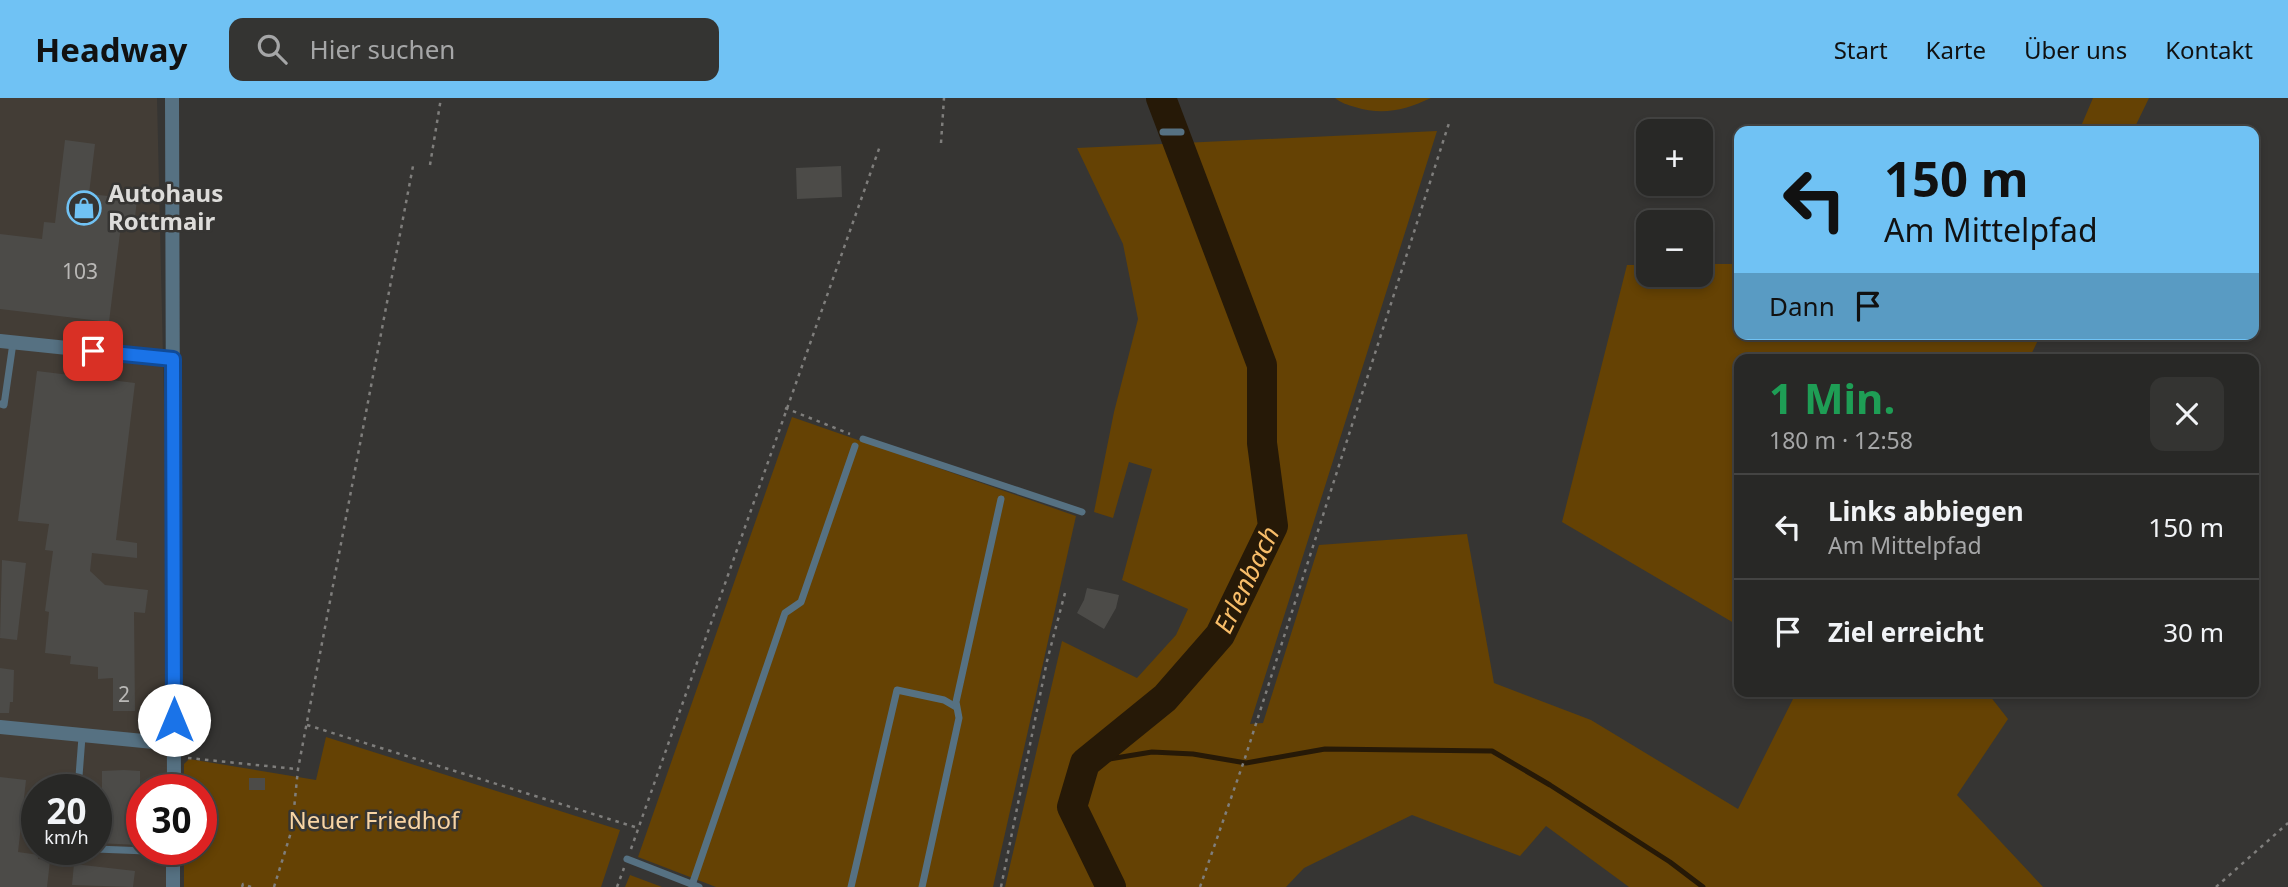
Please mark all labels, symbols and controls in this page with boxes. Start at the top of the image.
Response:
search box [229,18,719,81]
text: Headway [35,27,187,72]
icon: search [253,30,291,68]
text: Hier suchen [309,31,455,67]
text: Start [1834,33,1888,66]
text: Karte [1926,33,1986,66]
text: Über uns [2024,33,2127,66]
text: Kontakt [2165,33,2253,66]
map controls [1636,119,1713,287]
button: + [1636,119,1713,196]
text: 150 m [1884,145,2029,211]
icon: left [1769,154,1860,245]
place label: Autohaus Rottmair [108,176,223,237]
shop icon: Autohaus Rottmair [65,189,103,227]
text: Am Mittelpfad [1884,208,2098,251]
button: − [1636,210,1713,287]
house number: 103 [62,257,98,285]
icon: arrive [1849,287,1887,325]
text: Dann [1769,288,1835,324]
pin [63,321,123,381]
icon: arrive [74,332,112,370]
text: 1 Min. [1769,369,1895,426]
button: close [2150,377,2224,451]
text: 180 m · 12:58 [1769,424,1913,456]
text: Links abbiegen [1828,493,2024,529]
icon: left [1769,508,1807,546]
text: 150 m [2148,509,2224,545]
water label: Erlenbach [1205,520,1287,639]
text: Am Mittelpfad [1828,529,1982,561]
icon: arrive [1769,613,1807,651]
text: Ziel erreicht [1828,614,1984,650]
text: 30 m [2163,614,2224,650]
house number: 2 [118,680,130,708]
position arrow [137,683,211,757]
speed limit sign: 30 [126,774,217,865]
text: 20 [46,787,87,834]
park label: Neuer Friedhof [289,803,461,836]
text: km/h [44,825,89,849]

